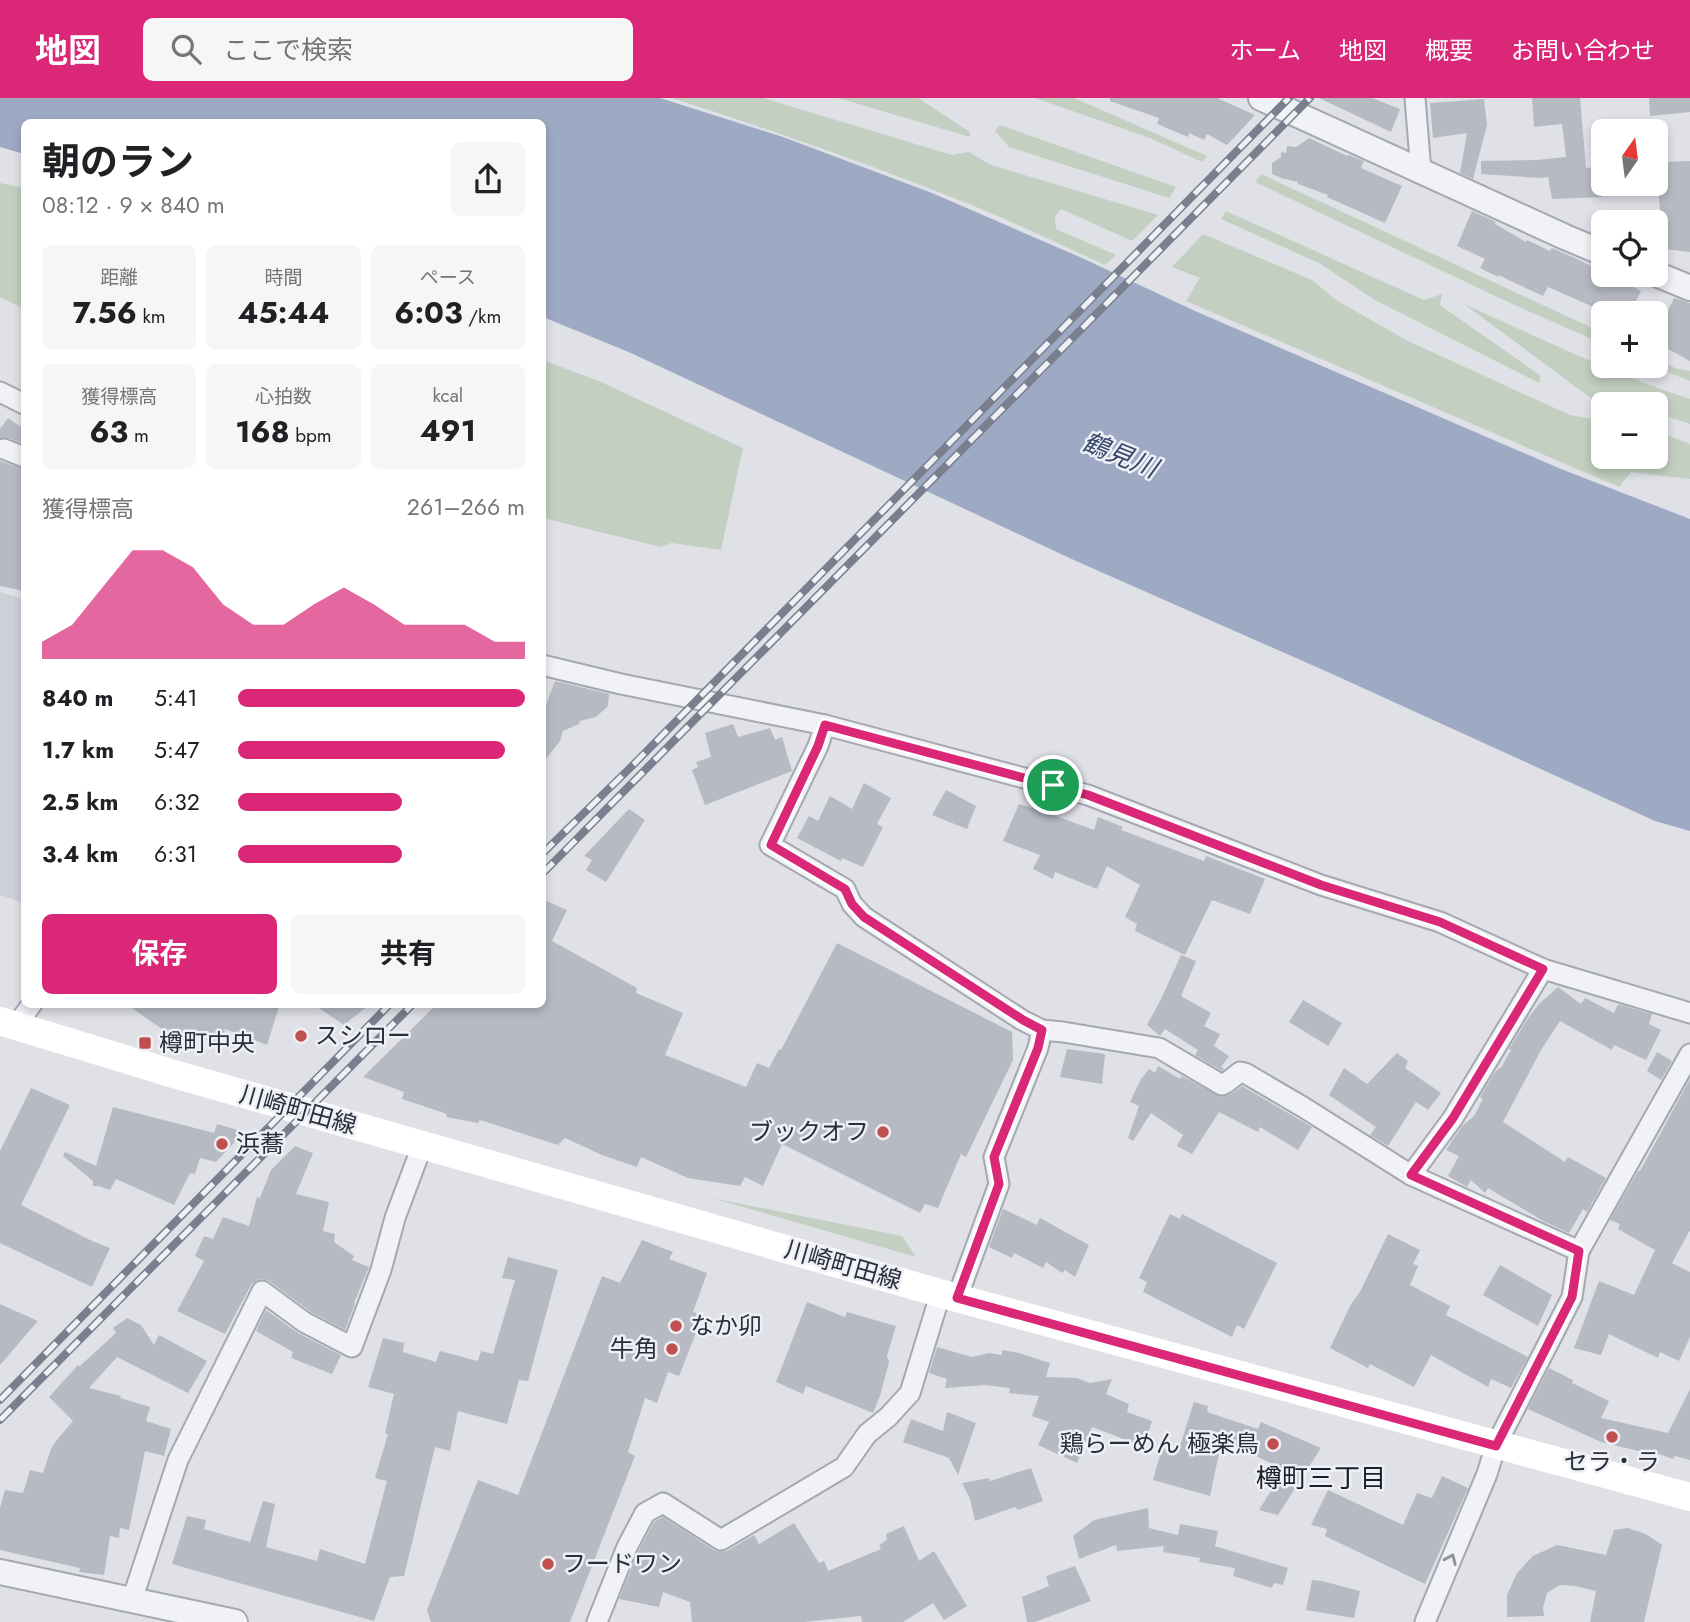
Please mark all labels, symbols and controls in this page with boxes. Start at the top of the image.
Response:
search box [143,18,633,81]
text: 地図 [35,27,101,74]
icon: search [167,30,205,68]
text: ここで検索 [223,31,353,69]
text: ホーム [1230,33,1301,68]
text: 地図 [1339,33,1387,68]
text: 概要 [1425,33,1473,68]
text: お問い合わせ [1511,33,1655,68]
north arrow [1591,119,1668,196]
map controls [1591,119,1668,469]
text: 朝のラン [42,134,194,189]
button: share [451,142,525,216]
text: 08:12 · 9 × 840 m [42,188,225,222]
button: locate [1591,210,1668,287]
text: 距離 [100,264,138,291]
text: 時間 [264,264,303,291]
text: ペース [420,264,476,291]
text: 7.56 [73,291,137,334]
text: 45:44 [238,291,329,334]
text: 6:03 [394,291,463,334]
button: + [1591,301,1668,378]
text: km [137,303,166,330]
text: /km [463,303,501,330]
text: kcal [432,382,463,409]
text: 獲得標高 [81,383,157,410]
text: 心拍数 [255,383,312,410]
button: − [1591,392,1668,469]
text: 491 [420,409,476,452]
text: 63 [90,410,128,453]
text: 168 [235,410,289,453]
text: m [128,422,149,449]
text: bpm [289,422,332,449]
water label: 鶴見川 [1077,423,1166,488]
text: 261–266 m [407,490,525,524]
text: 獲得標高 [42,492,134,526]
text: 840 m [42,681,113,715]
text: 5:41 [154,681,198,715]
text: 1.7 km [42,733,114,767]
text: 5:47 [154,733,199,767]
pin [1023,755,1083,815]
icon: arrive [1034,766,1072,804]
text: 2.5 km [42,785,118,819]
text: 6:32 [154,785,200,819]
text: 3.4 km [42,837,118,871]
text: 6:31 [154,837,197,871]
button: 保存 [42,914,277,994]
button: 共有 [291,914,525,994]
place label: スシロー [315,1018,411,1053]
place label: 樽町中央 [159,1025,255,1060]
marker: スシロー [293,1028,309,1044]
marker: 樽町中央 [137,1035,153,1051]
street label: 川崎町田線 [236,1076,361,1143]
place label: ブックオフ [749,1114,869,1149]
marker: ブックオフ [875,1124,891,1140]
place label: 浜蕎 [236,1126,284,1161]
marker: 浜蕎 [214,1136,230,1152]
street label: 川崎町田線 [781,1231,906,1298]
place label: なか卯 [690,1308,762,1343]
marker: なか卯 [668,1318,684,1334]
place label: 牛角 [610,1331,658,1366]
marker: 牛角 [664,1341,680,1357]
place label: 鶏らーめん 極楽鳥 [1060,1426,1259,1461]
marker: セラ・ラ [1604,1429,1620,1445]
marker: 鶏らーめん 極楽鳥 [1265,1436,1281,1452]
place label: セラ・ラ [1564,1444,1660,1479]
district label: 樽町三丁目 [1256,1459,1386,1497]
place label: フードワン [562,1546,682,1581]
one-way arrow [1443,1554,1457,1566]
marker: フードワン [540,1556,556,1572]

